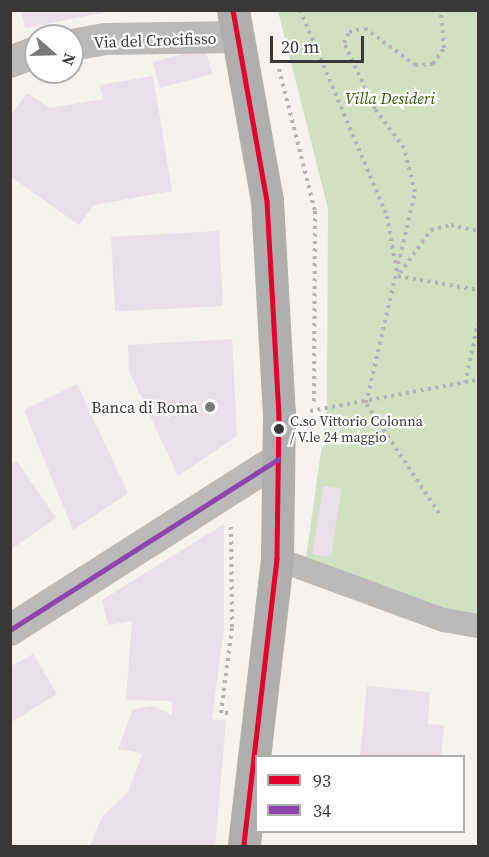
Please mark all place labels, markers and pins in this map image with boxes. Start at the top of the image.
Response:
place label: Banca di Roma [91,397,198,417]
marker: Banca di Roma [203,400,217,414]
place label: C.so Vittorio Colonna / V.le 24 maggio [290,413,423,446]
marker: C.so Vittorio Colonna / V.le 24 maggio [273,423,285,435]

